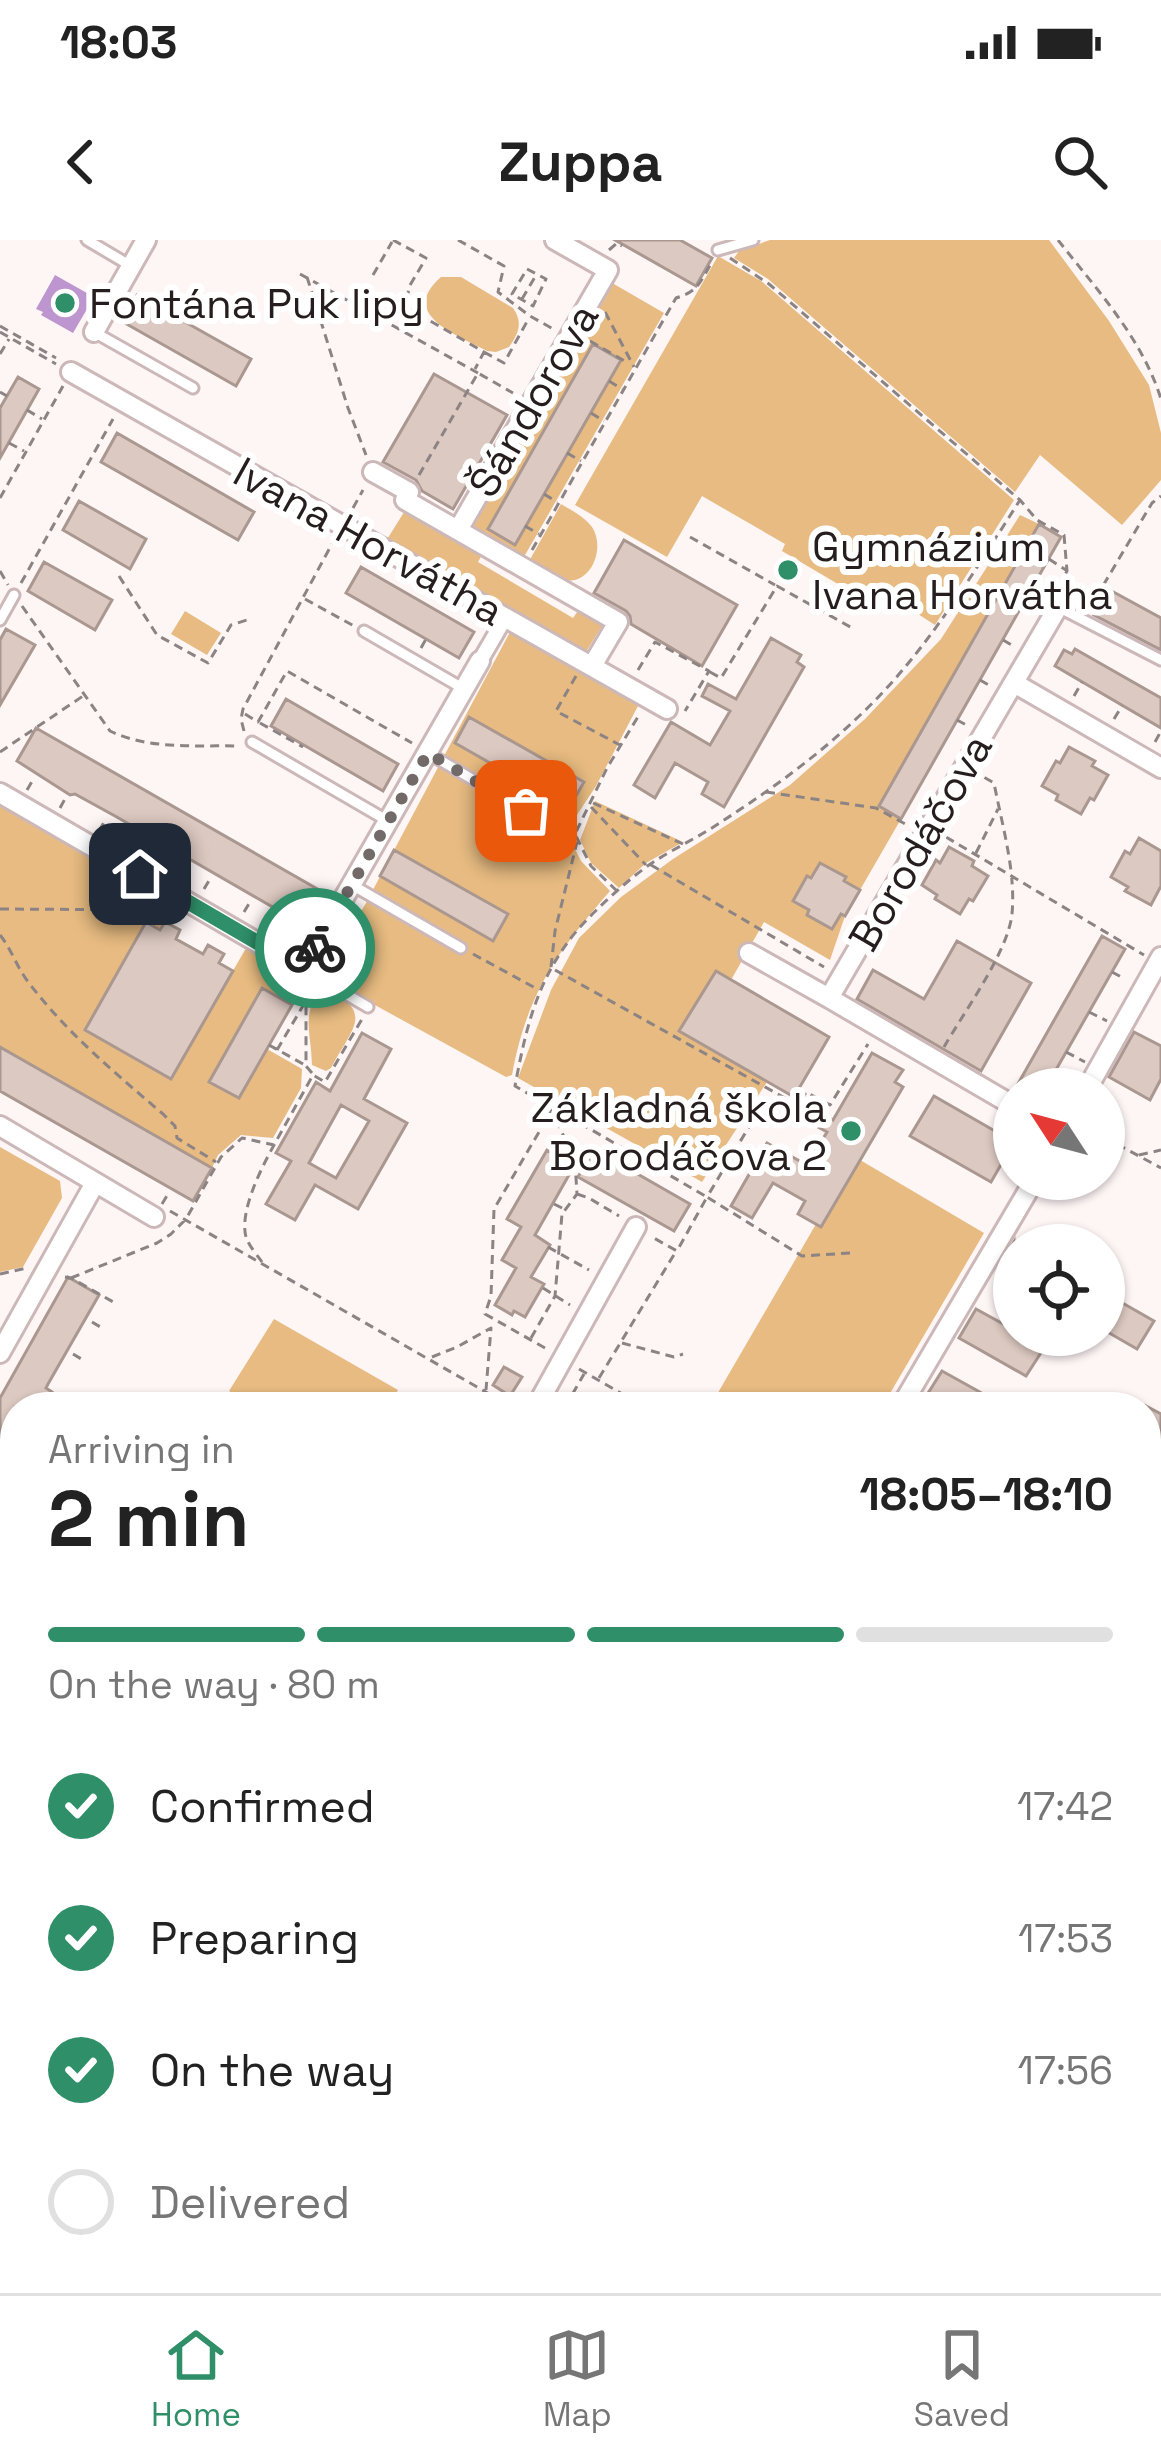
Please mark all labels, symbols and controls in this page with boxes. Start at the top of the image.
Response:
text: 18:03 [60,14,177,71]
text: Zuppa [498,128,663,197]
icon: back [48,129,114,195]
icon: search [1047,129,1113,195]
place label: Fontána Puk lipy [89,277,424,330]
marker: Fontána Puk lipy [52,290,78,316]
street label: Šándorova [457,294,610,507]
street label: Ivana Horvátha [225,445,513,637]
place label: Gymnázium Ivana Horvátha [812,520,1112,621]
marker: Gymnázium Ivana Horvátha [775,557,801,583]
street label: Borodáčova [837,724,1004,960]
pin [475,760,577,862]
icon: bag [493,778,559,844]
pin [89,823,191,925]
icon: home [107,841,173,907]
courier [255,888,375,1008]
icon: bike [282,915,348,981]
north arrow [993,1068,1125,1200]
map controls [993,1068,1125,1356]
place label: Základná škola Borodáčova 2 [530,1081,827,1182]
marker: Základná škola Borodáčova 2 [838,1118,864,1144]
button: locate [993,1224,1125,1356]
text: Arriving in [48,1425,235,1474]
text: 18:05–18:10 [860,1466,1113,1523]
text: 2 min [48,1469,250,1569]
text: On the way · 80 m [48,1660,380,1709]
icon: check [48,1773,114,1839]
text: Confirmed [150,1778,375,1835]
text: 17:42 [1017,1782,1113,1831]
icon: check [48,1905,114,1971]
text: Preparing [150,1910,359,1967]
text: 17:53 [1018,1914,1113,1963]
icon: check [48,2037,114,2103]
text: On the way [150,2042,394,2099]
text: 17:56 [1018,2046,1113,2095]
text: Delivered [150,2174,350,2231]
tab: Home [151,2322,241,2436]
tab: Map [543,2322,612,2436]
tab: Saved [914,2322,1010,2436]

